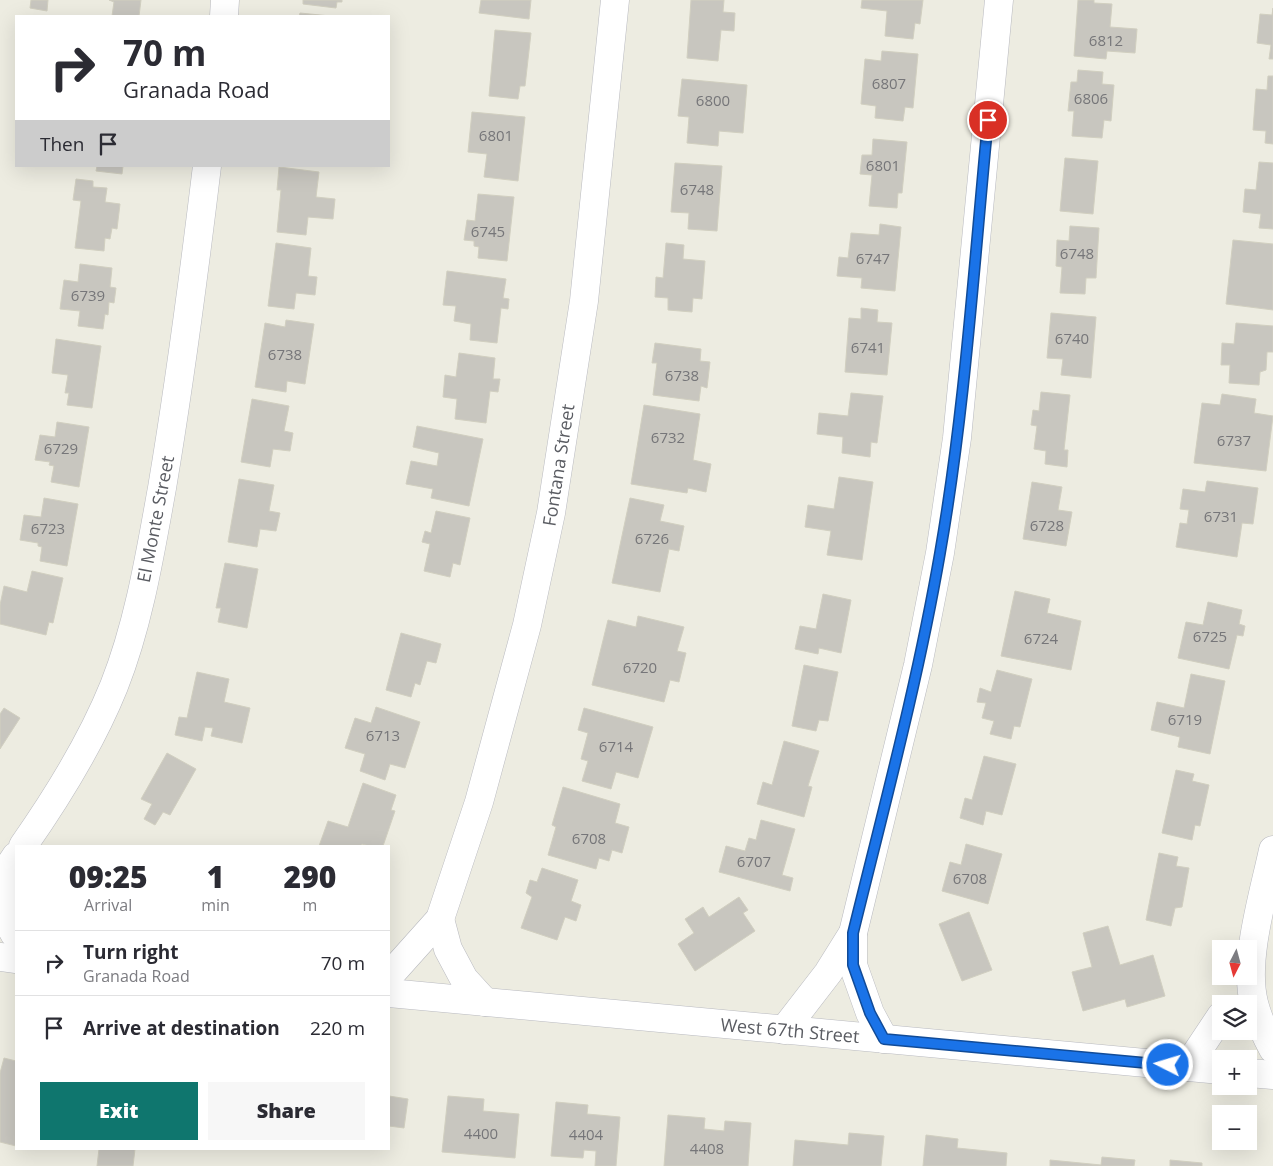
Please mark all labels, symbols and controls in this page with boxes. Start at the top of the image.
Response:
text: 70 m [123,29,206,76]
house number: 6812 [1089,30,1123,50]
icon: right [40,35,105,100]
house number: 6807 [872,73,906,93]
text: Granada Road [123,74,270,104]
house number: 6806 [1074,88,1108,108]
house number: 6800 [696,90,730,110]
pin [967,99,1009,141]
icon: arrive [974,106,1002,134]
house number: 6801 [479,125,513,145]
icon: arrive [94,130,122,158]
text: Then [40,131,84,157]
house number: 6801 [866,155,900,175]
house number: 6748 [680,179,714,199]
house number: 6745 [471,221,505,241]
house number: 6748 [1060,243,1094,263]
house number: 6747 [856,248,890,268]
house number: 6739 [71,285,105,305]
house number: 6740 [1055,328,1089,348]
house number: 6741 [851,337,885,357]
house number: 6738 [268,344,302,364]
house number: 6738 [665,365,699,385]
street label: Fontana Street [536,402,580,528]
house number: 6732 [651,427,685,447]
house number: 6737 [1217,430,1251,450]
house number: 6729 [44,438,78,458]
street label: El Monte Street [131,454,179,584]
house number: 6731 [1204,506,1238,526]
house number: 6728 [1030,515,1064,535]
house number: 6723 [31,518,65,538]
house number: 6726 [635,528,669,548]
house number: 6725 [1193,626,1227,646]
house number: 6724 [1024,628,1059,648]
house number: 6720 [623,657,657,677]
house number: 6719 [1168,709,1202,729]
house number: 6713 [366,725,400,745]
house number: 6714 [599,736,634,756]
house number: 6708 [572,828,606,848]
house number: 6707 [737,851,771,871]
text: 09:25 [69,856,148,897]
text: 1 [207,856,224,897]
text: 290 [284,856,336,897]
house number: 6708 [953,868,987,888]
text: Arrival [84,894,132,916]
text: min [201,894,230,916]
text: m [303,894,317,916]
text: Turn right [83,939,178,965]
north arrow [1212,940,1258,985]
map controls [1212,940,1257,1150]
icon: right [40,949,68,977]
text: 70 m [321,950,365,976]
text: Granada Road [83,965,190,987]
button: layers [1212,995,1257,1040]
street label: West 67th Street [720,1012,860,1048]
icon: arrive [40,1014,68,1042]
text: Arrive at destination [83,1015,280,1041]
text: 220 m [310,1015,365,1041]
position arrow [1141,1038,1193,1090]
button: + [1212,1050,1257,1095]
button: Exit [40,1082,198,1140]
button: Share [208,1082,365,1140]
button: − [1212,1105,1257,1150]
house number: 4400 [464,1123,498,1143]
house number: 4404 [569,1124,604,1144]
house number: 4408 [690,1138,724,1158]

